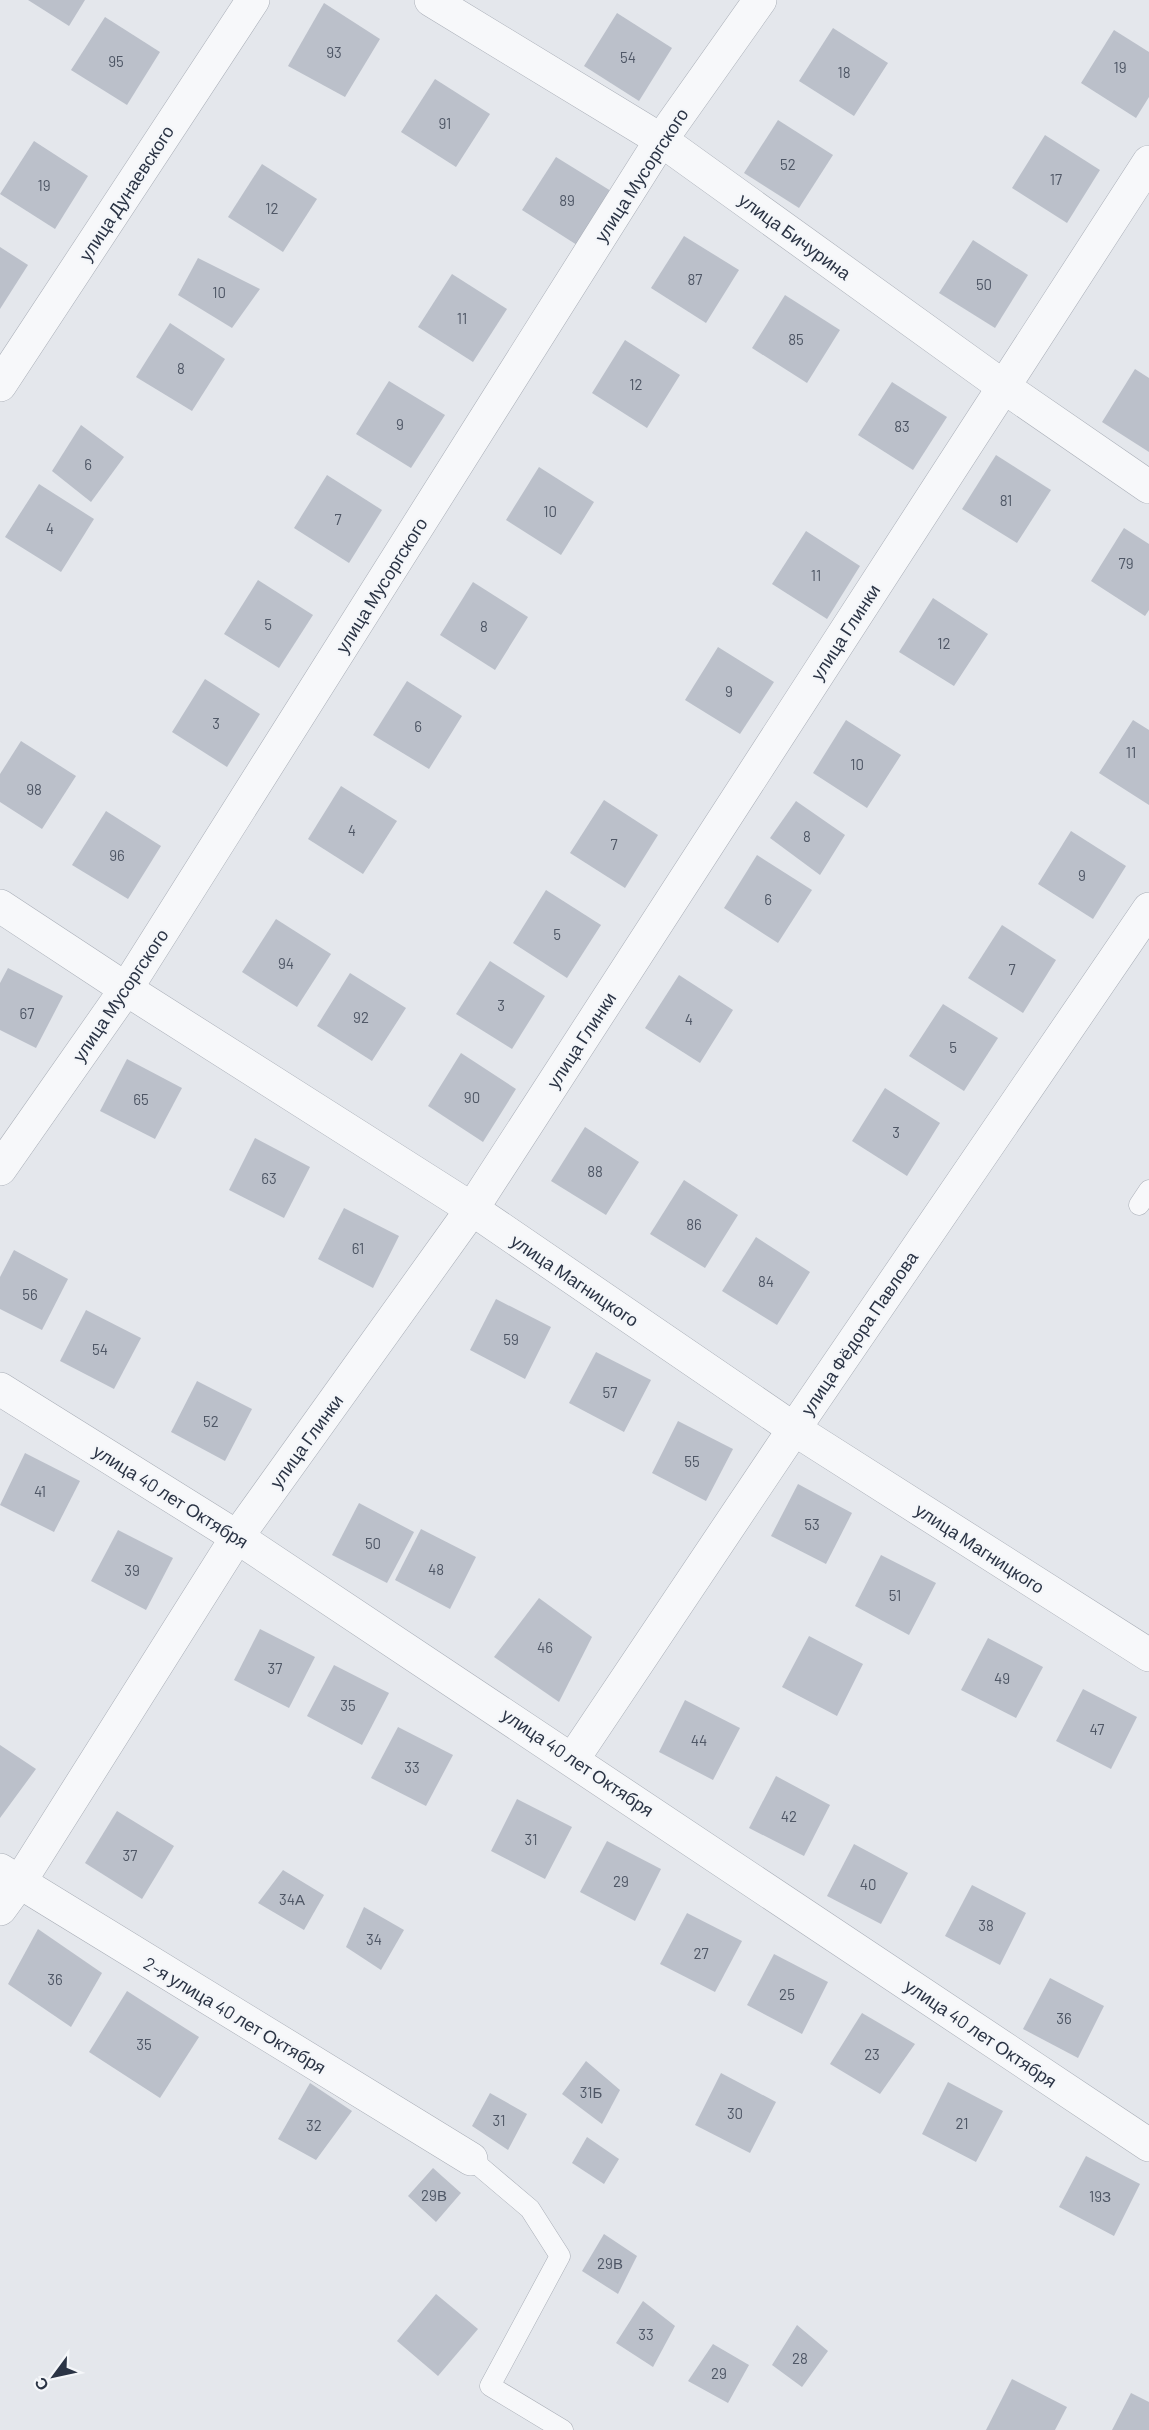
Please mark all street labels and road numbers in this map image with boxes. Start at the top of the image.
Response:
street label: улица Мусоргского [589,104,693,246]
street label: улица Дунаевского [74,121,178,265]
street label: улица Бичурина [735,188,856,285]
street label: улица Мусоргского [330,513,432,657]
street label: улица Глинки [806,580,884,684]
street label: улица Мусоргского [67,924,173,1066]
street label: улица Глинки [542,988,620,1092]
street label: улица Магницкого [507,1229,643,1331]
street label: улица Фёдора Павлова [796,1246,923,1419]
street label: улица Глинки [265,1390,347,1492]
street label: улица 40 лет Октября [89,1439,253,1553]
street label: улица Магницкого [911,1498,1049,1598]
street label: улица 40 лет Октября [498,1703,658,1821]
street label: 2-я улица 40 лет Октября [140,1952,330,2078]
street label: улица 40 лет Октября [901,1974,1061,2092]

